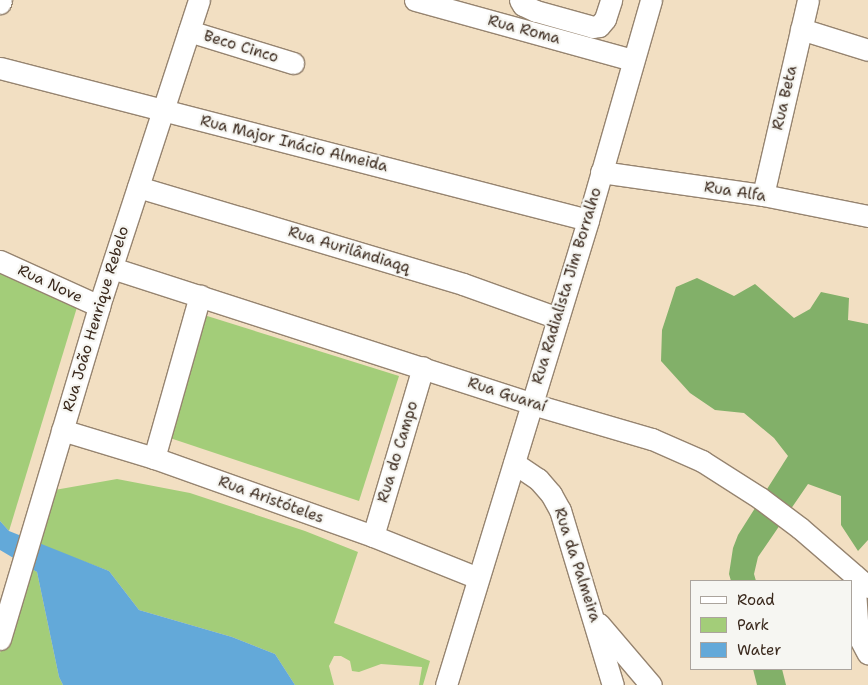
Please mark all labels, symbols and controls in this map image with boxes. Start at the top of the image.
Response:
street label: Rua Roma [486,12,562,48]
street label: Beco Cinco [202,27,280,67]
street label: Rua Beta [769,64,801,132]
street label: Rua Major Inácio Almeida [198,112,390,176]
street label: Rua Alfa [703,178,767,206]
street label: Rua Radialista Jim Borralho [529,186,605,386]
street label: Rua Aurilândiaqq [286,223,412,277]
street label: Rua João Henrique Rebelo [59,224,133,414]
street label: Rua Nove [15,261,85,307]
street label: Rua Guaraí [465,374,549,416]
street label: Rua do Campo [374,399,422,505]
street label: Rua Aristóteles [216,473,326,527]
street label: Rua da Palmeira [550,506,604,624]
legend [690,580,853,670]
text: Road [737,590,775,610]
text: Park [737,615,769,635]
text: Water [737,640,781,660]

